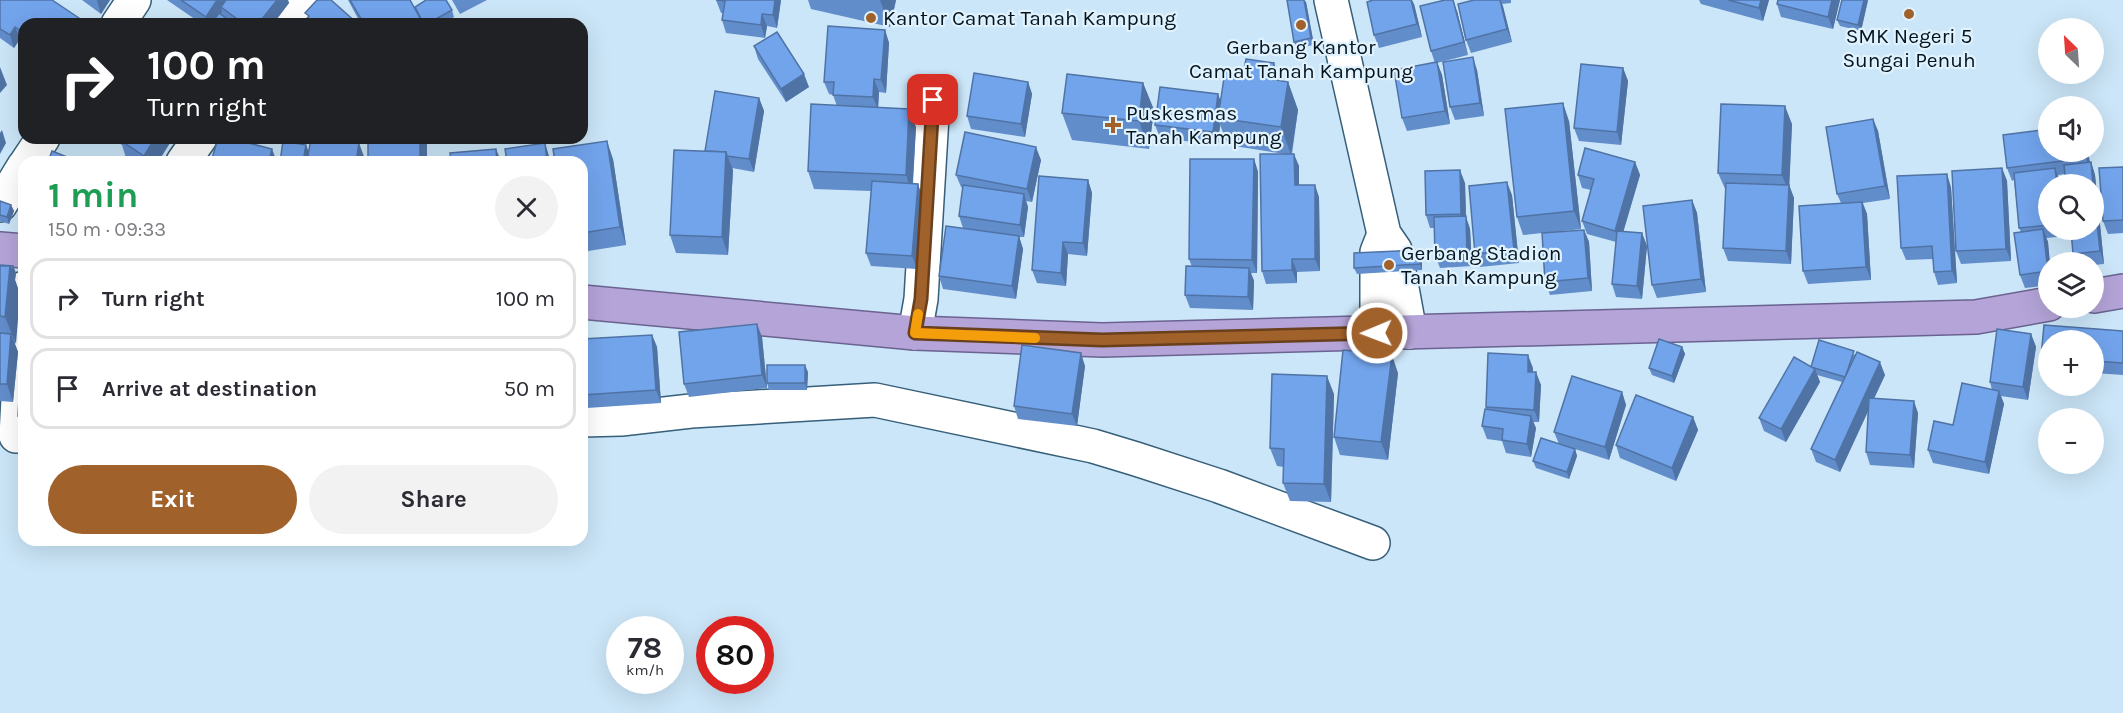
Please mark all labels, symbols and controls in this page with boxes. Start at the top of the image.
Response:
place label: Kantor Camat Tanah Kampung [883,6,1176,30]
marker: SMK Negeri 5 Sungai Penuh [1902,7,1916,21]
marker: Kantor Camat Tanah Kampung [864,11,878,25]
marker: Gerbang Kantor Camat Tanah Kampung [1294,18,1308,32]
north arrow [2038,18,2104,84]
map controls [2038,18,2104,474]
place label: SMK Negeri 5 Sungai Penuh [1842,24,1976,72]
place label: Gerbang Kantor Camat Tanah Kampung [1189,35,1413,83]
text: 100 m [147,40,266,90]
icon: right [48,42,126,120]
pin [907,74,958,125]
icon: arrive [916,83,949,116]
text: Turn right [147,91,267,123]
button: sound [2038,96,2104,162]
place label: Puskesmas Tanah Kampung [1126,101,1282,149]
marker: Puskesmas Tanah Kampung [1104,116,1122,134]
text: 1 min [48,174,138,216]
button: search [2038,174,2104,240]
button: close [495,176,558,239]
text: 150 m · 09:33 [48,218,166,241]
place label: Gerbang Stadion Tanah Kampung [1401,241,1561,289]
button: layers [2038,252,2104,318]
marker: Gerbang Stadion Tanah Kampung [1382,258,1396,272]
icon: right [51,282,84,315]
text: Turn right [102,286,205,312]
text: 100 m [496,286,555,312]
position arrow [1345,301,1409,365]
button: + [2038,330,2104,396]
icon: arrive [51,372,84,405]
text: Arrive at destination [102,376,317,402]
text: 50 m [504,376,555,402]
button: − [2038,408,2104,474]
button: Exit [48,465,297,534]
button: Share [309,465,558,534]
speed limit sign: 80 [696,616,774,694]
text: 78 [628,630,662,666]
text: km/h [626,661,664,679]

